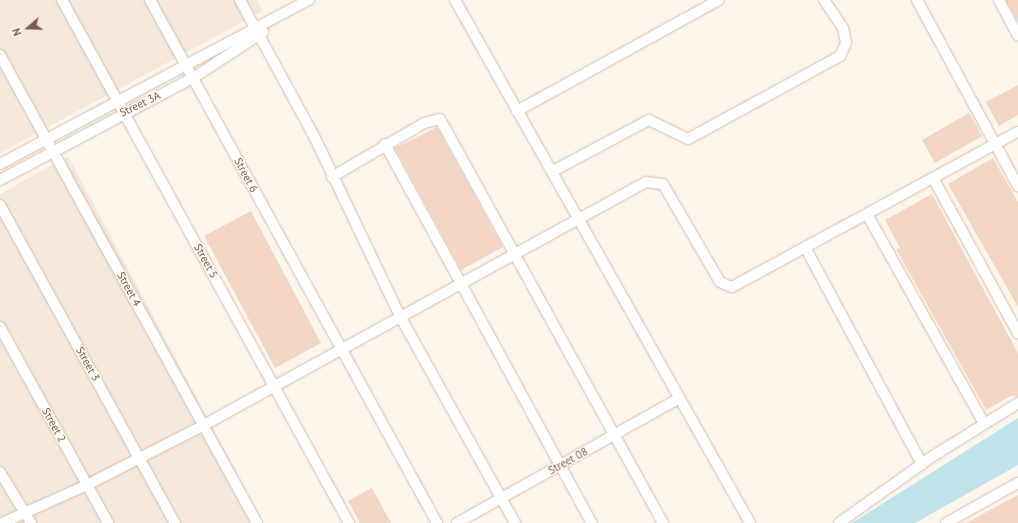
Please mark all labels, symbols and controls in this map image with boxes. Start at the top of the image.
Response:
north arrow [8,8,48,48]
text: N [9,26,25,38]
street label: Street 3A [118,89,162,119]
street label: Street 6 [231,156,261,194]
street label: Street 5 [191,242,221,280]
street label: Street 4 [114,270,144,308]
street label: Street 3 [73,345,103,383]
street label: Street 2 [39,406,69,444]
street label: Street 08 [546,445,590,477]

